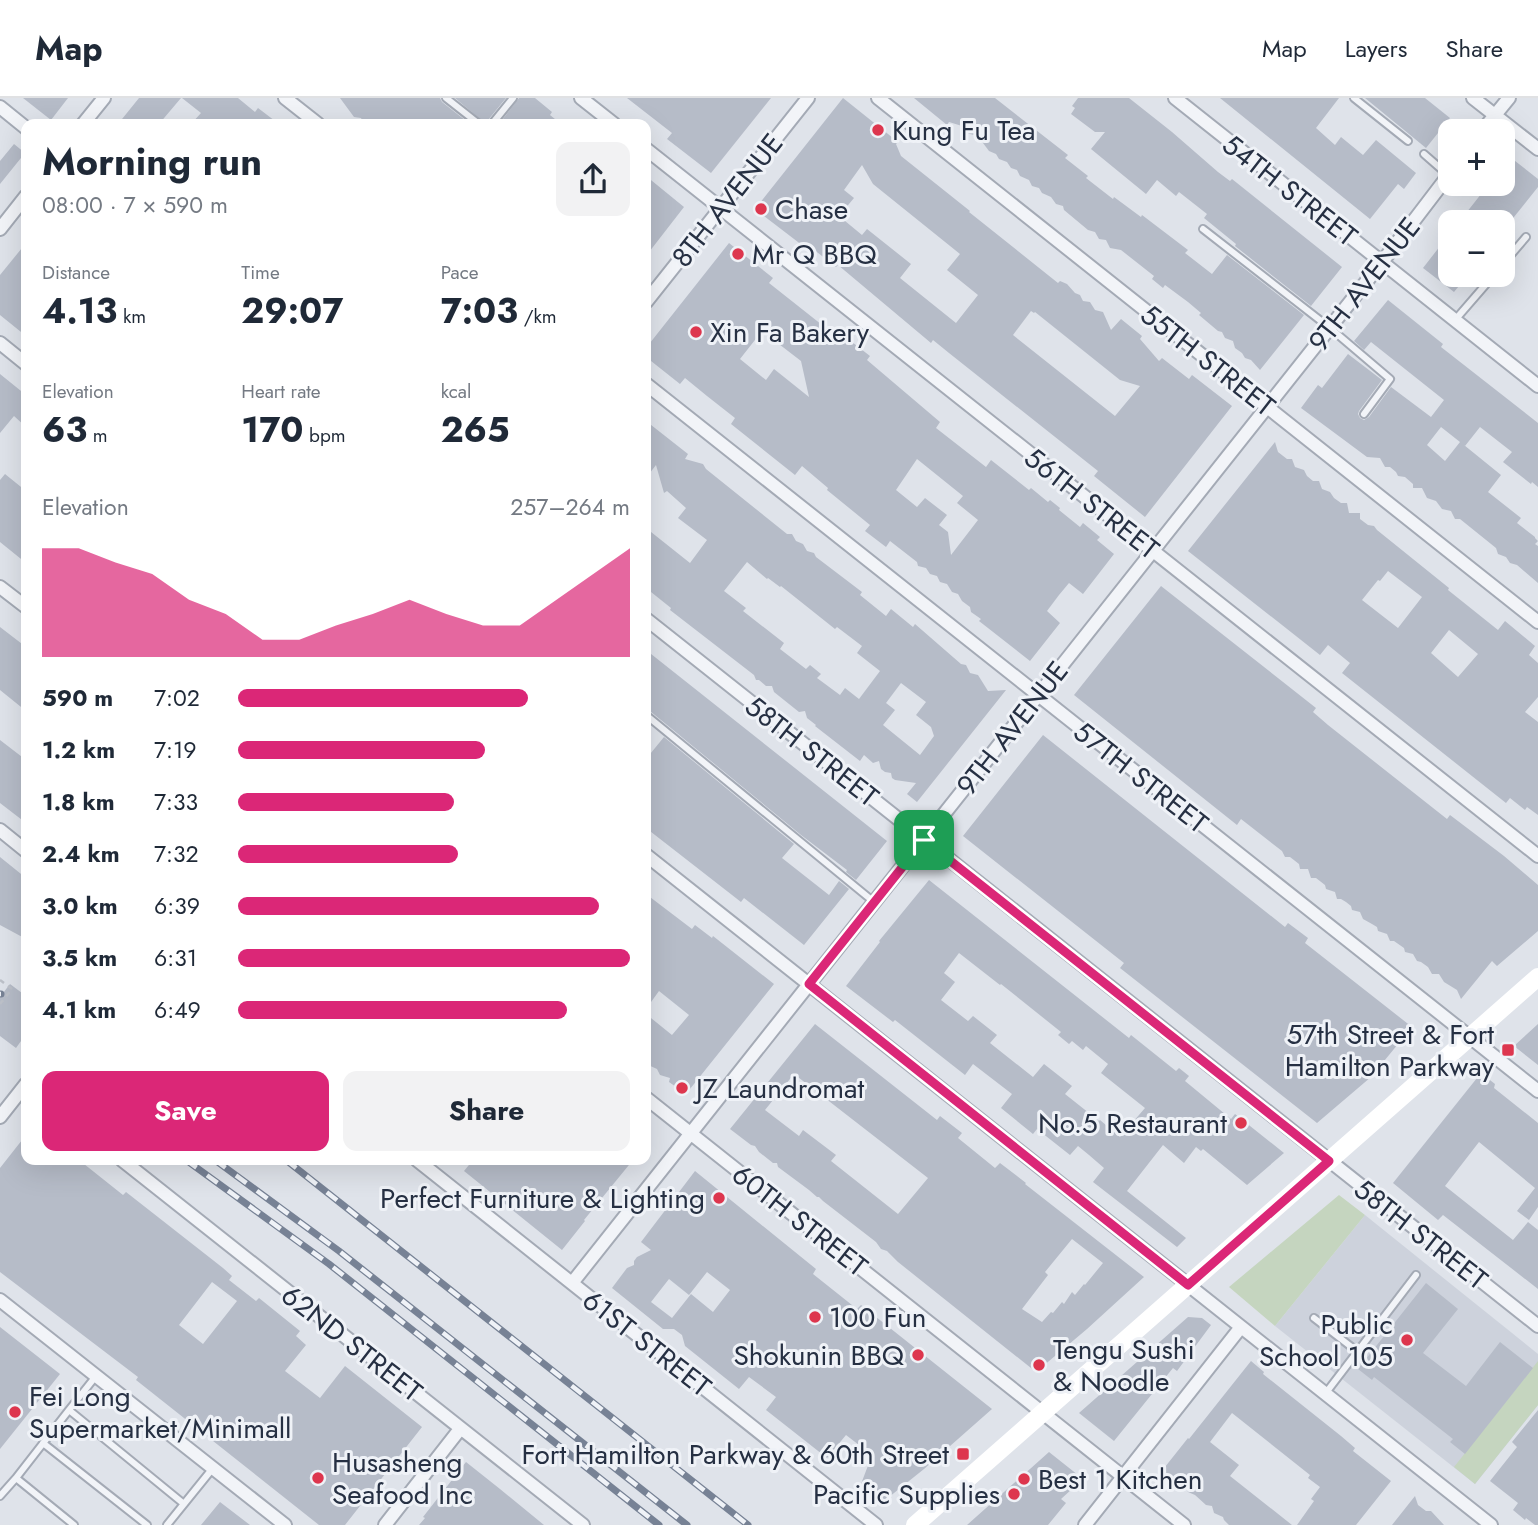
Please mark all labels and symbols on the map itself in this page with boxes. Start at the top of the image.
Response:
place label: Kung Fu Tea [892,110,1035,151]
marker: Kung Fu Tea [870,122,886,138]
street label: 8TH AVENUE [662,125,793,276]
street label: 54TH STREET [1213,125,1366,256]
place label: Chase [775,189,848,230]
marker: Chase [753,201,769,217]
street label: 9TH AVENUE [1299,208,1430,360]
place label: Mr Q BBQ [752,234,877,275]
marker: Mr Q BBQ [730,246,746,262]
street label: 55TH STREET [1132,295,1284,426]
place label: Xin Fa Bakery [710,312,870,353]
marker: Xin Fa Bakery [688,324,704,340]
street label: 56TH STREET [1016,438,1168,569]
street label: 9TH AVENUE [947,652,1078,804]
street label: 58TH STREET [736,686,887,817]
street label: 57TH STREET [1065,712,1217,843]
pin [894,810,954,870]
place label: 57th Street & Fort Hamilton Parkway [1285,1014,1495,1087]
marker: 57th Street & Fort Hamilton Parkway [1500,1042,1516,1058]
place label: JZ Laundromat [692,1068,865,1109]
marker: JZ Laundromat [674,1080,690,1096]
place label: No.5 Restaurant [1038,1103,1227,1144]
marker: No.5 Restaurant [1233,1115,1249,1131]
street label: 60TH STREET [723,1154,876,1286]
street label: 58TH STREET [1345,1169,1496,1300]
place label: Perfect Furniture & Lighting [380,1178,705,1219]
marker: Perfect Furniture & Lighting [711,1190,727,1206]
street label: 62ND STREET [272,1275,431,1412]
street label: 61ST STREET [574,1280,720,1407]
place label: 100 Fun [829,1297,926,1338]
place label: Public School 105 [1259,1304,1393,1377]
marker: 100 Fun [807,1309,823,1325]
place label: Tengu Sushi & Noodle [1053,1329,1195,1402]
marker: Public School 105 [1399,1332,1415,1348]
place label: Shokunin BBQ [733,1335,905,1376]
marker: Shokunin BBQ [910,1347,926,1363]
marker: Tengu Sushi & Noodle [1031,1357,1047,1373]
place label: Fei Long Supermarket/Minimall [29,1376,292,1449]
marker: Fei Long Supermarket/Minimall [7,1404,23,1420]
place label: Fort Hamilton Parkway & 60th Street [521,1434,949,1475]
place label: Husasheng Seafood Inc [332,1442,473,1515]
marker: Fort Hamilton Parkway & 60th Street [955,1446,971,1462]
place label: Best 1 Kitchen [1038,1459,1202,1500]
marker: Husasheng Seafood Inc [310,1470,326,1486]
marker: Best 1 Kitchen [1016,1471,1032,1487]
place label: Pacific Supplies [813,1474,1000,1515]
marker: Pacific Supplies [1006,1486,1022,1502]

